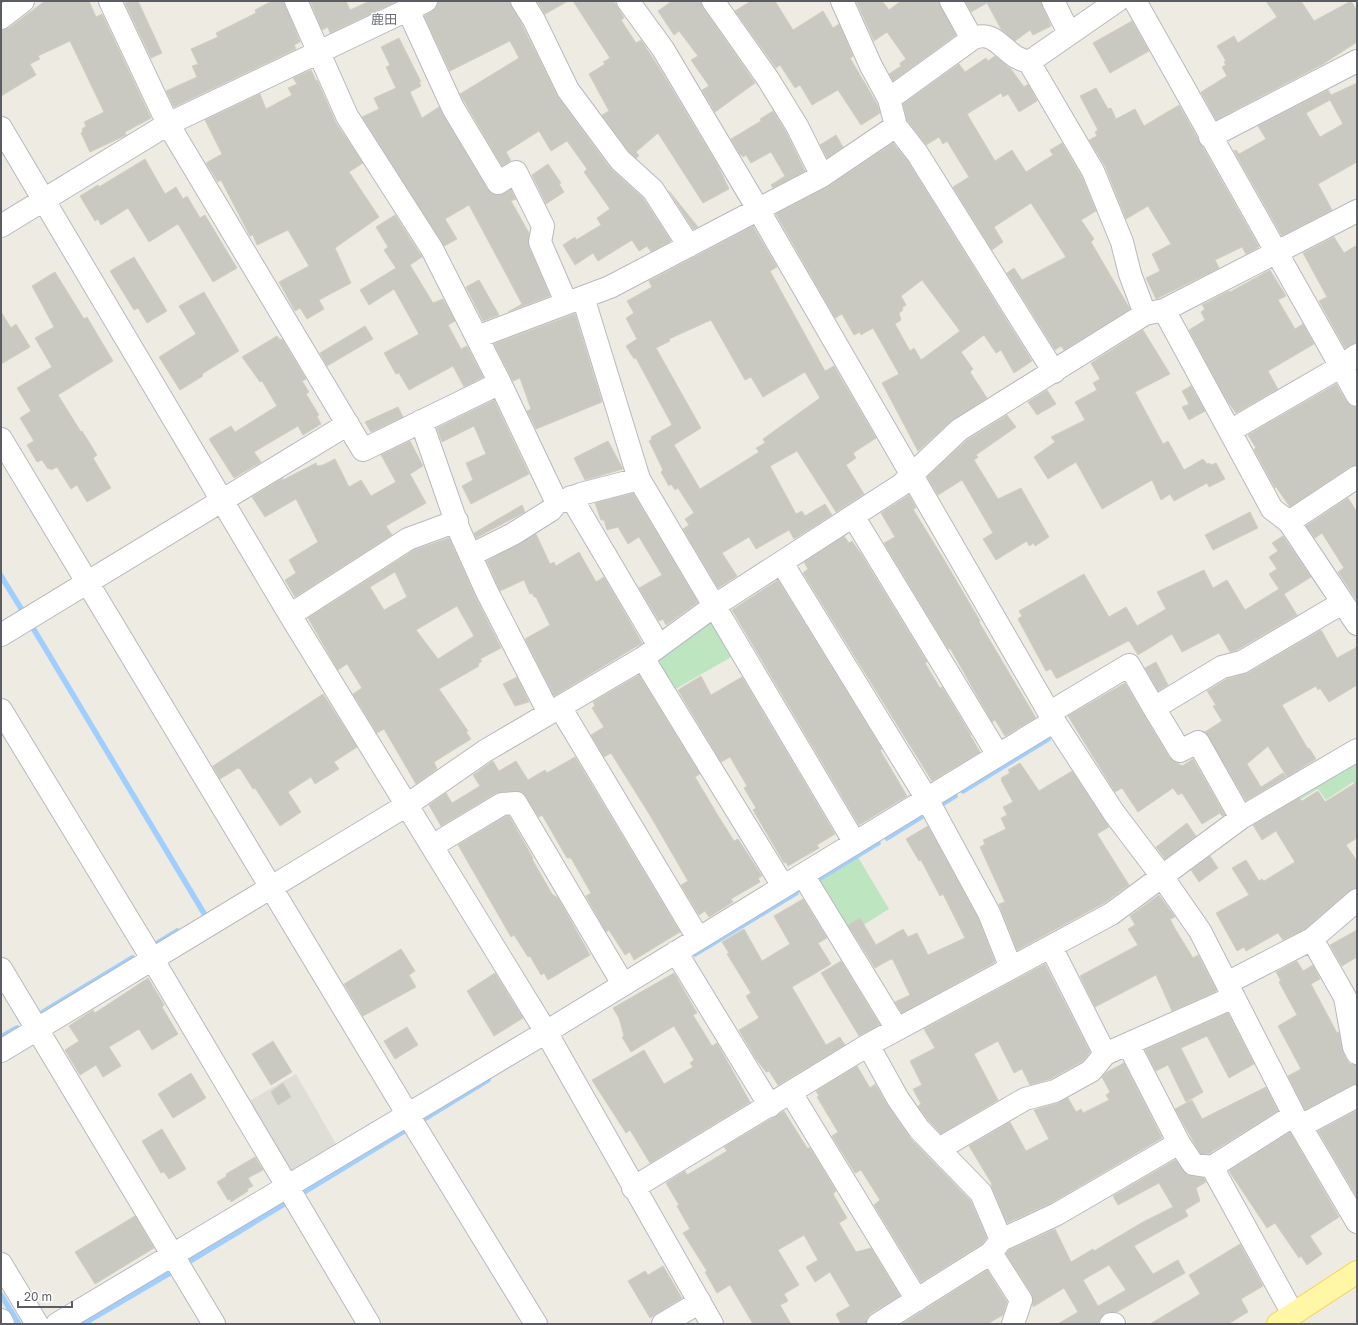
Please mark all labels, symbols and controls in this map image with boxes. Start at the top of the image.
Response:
district label: 鹿田 [371,11,397,27]
scale bar [18,1283,72,1309]
text: 20 m [24,1289,52,1304]

